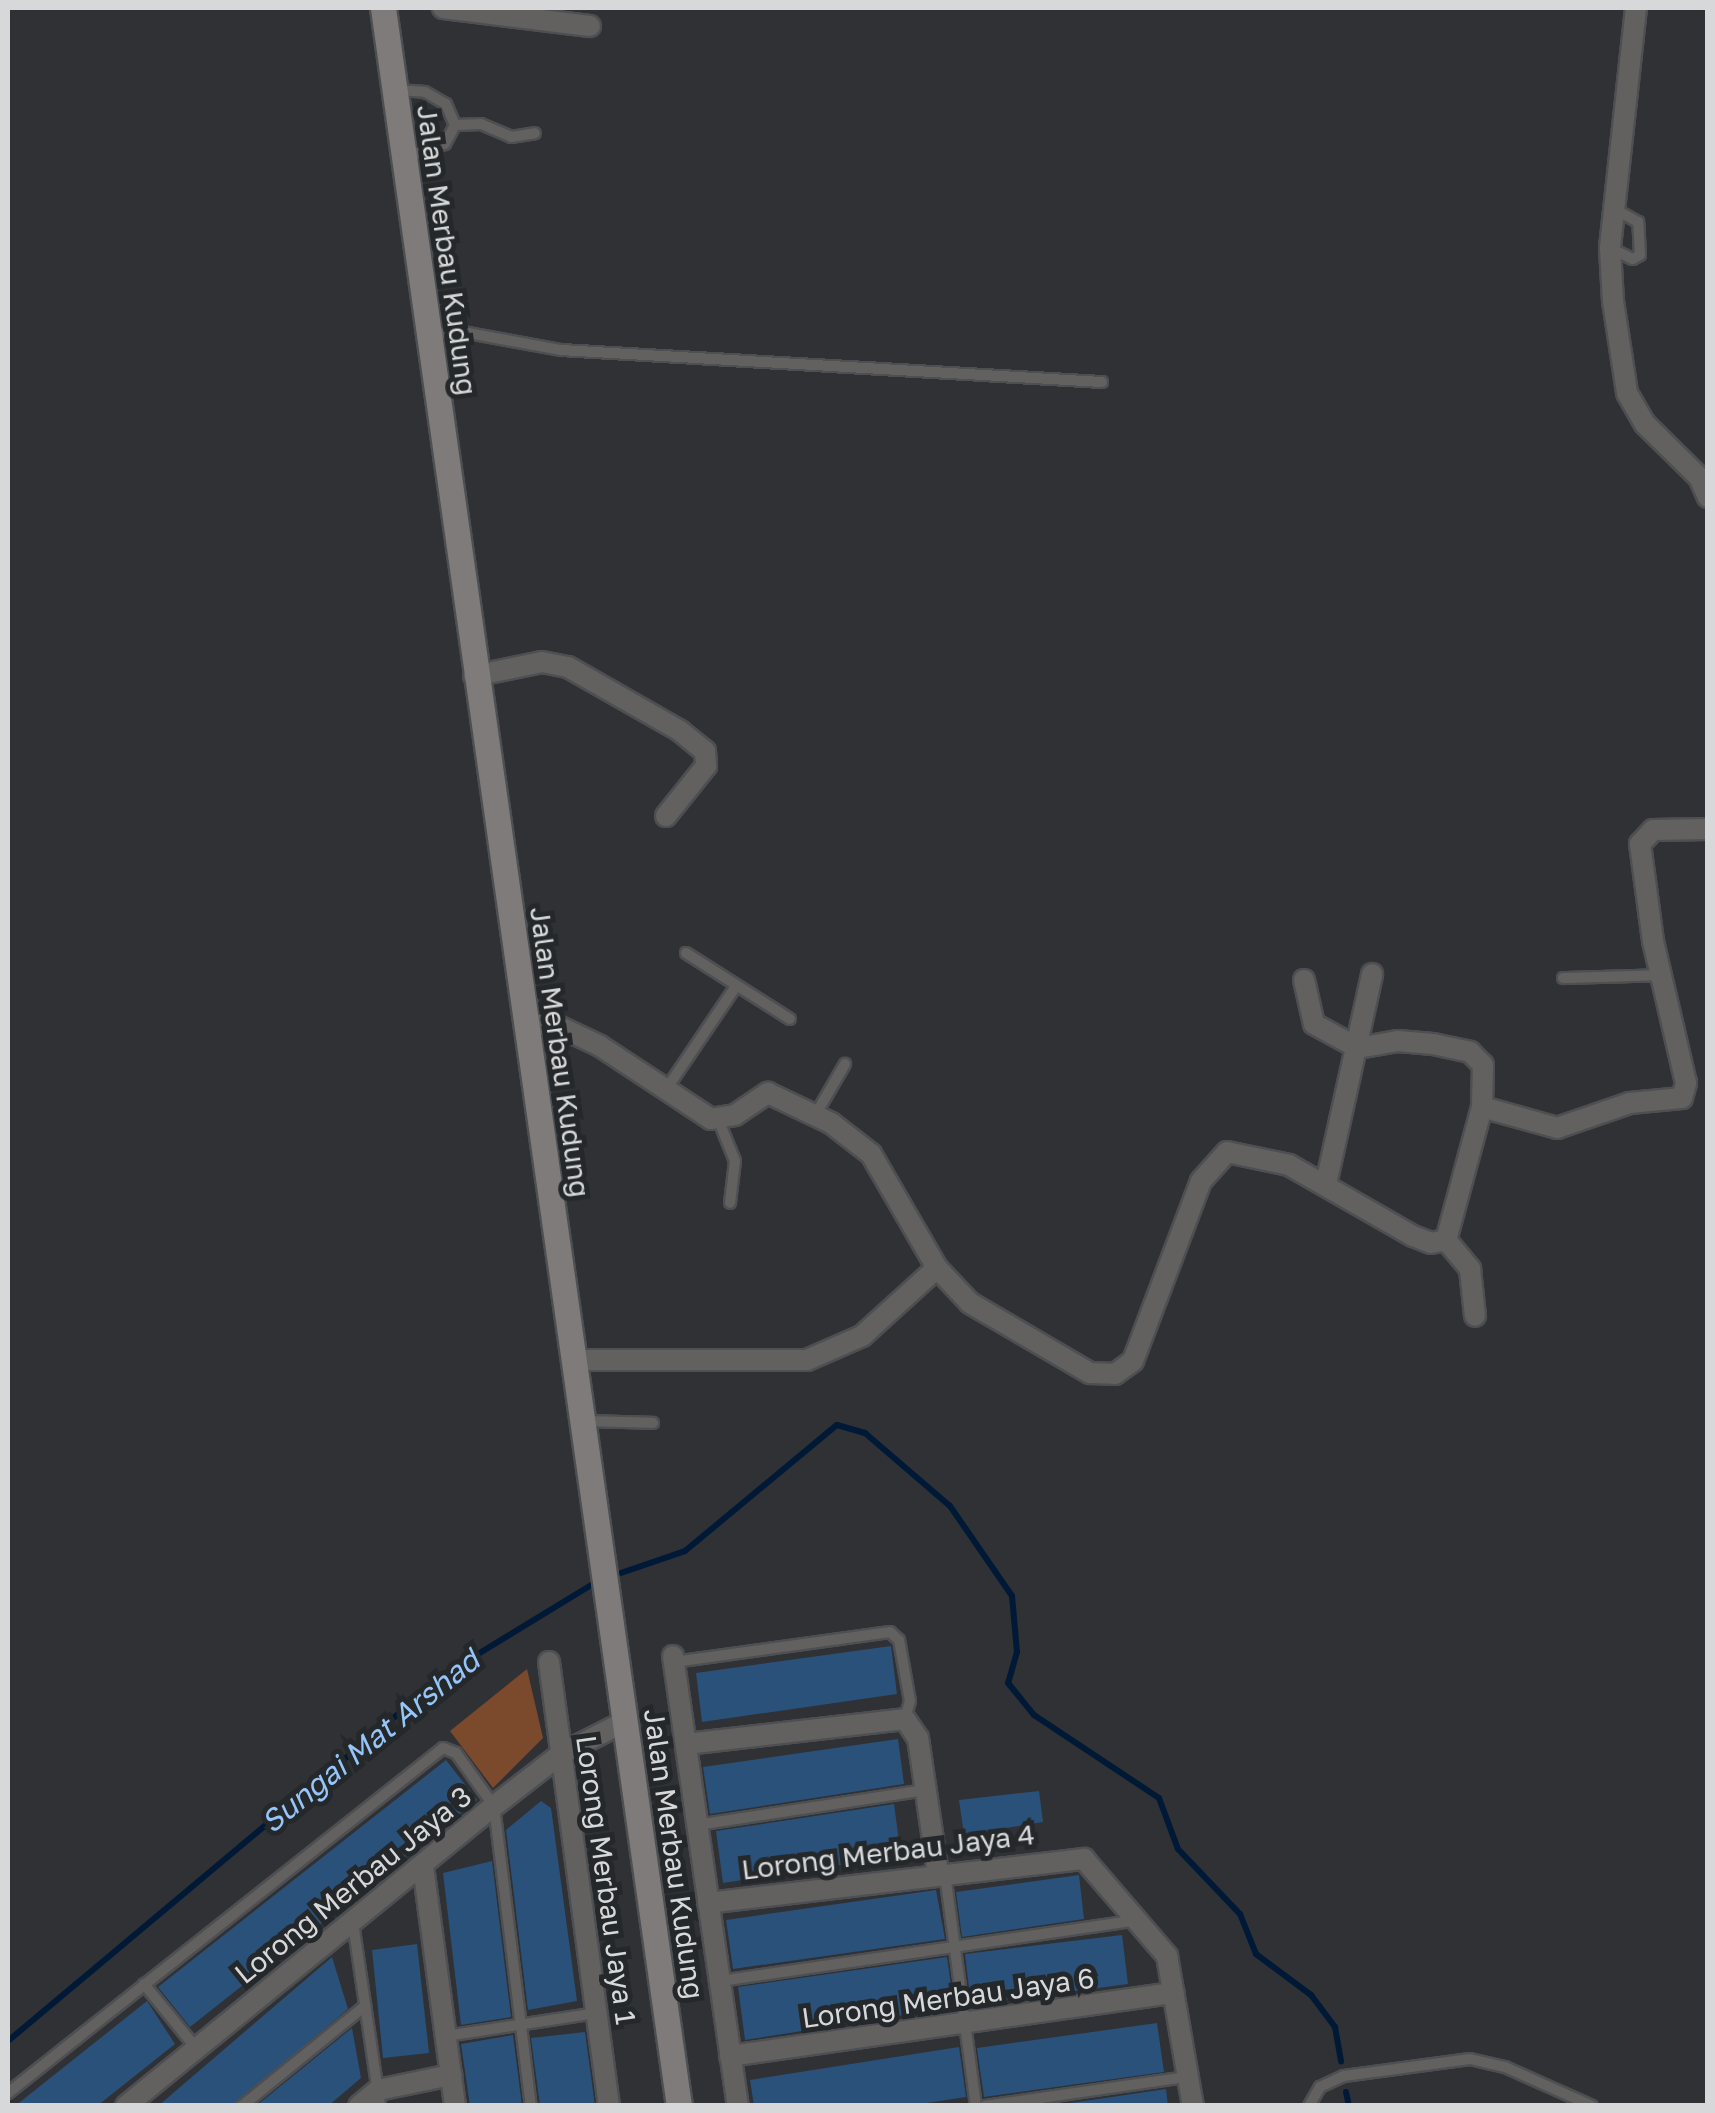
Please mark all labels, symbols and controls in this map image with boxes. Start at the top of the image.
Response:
street label: Jalan Merbau Kudung [410,103,484,397]
street label: Jalan Merbau Kudung [523,905,597,1199]
water label: Sungai Mat Arshad [254,1642,486,1840]
street label: Jalan Merbau Kudung [637,1707,711,2001]
street label: Lorong Merbau Jaya 1 [569,1733,643,2027]
street label: Lorong Merbau Jaya 3 [228,1779,478,1991]
street label: Lorong Merbau Jaya 4 [739,1817,1037,1887]
street label: Lorong Merbau Jaya 6 [800,1961,1096,2035]

